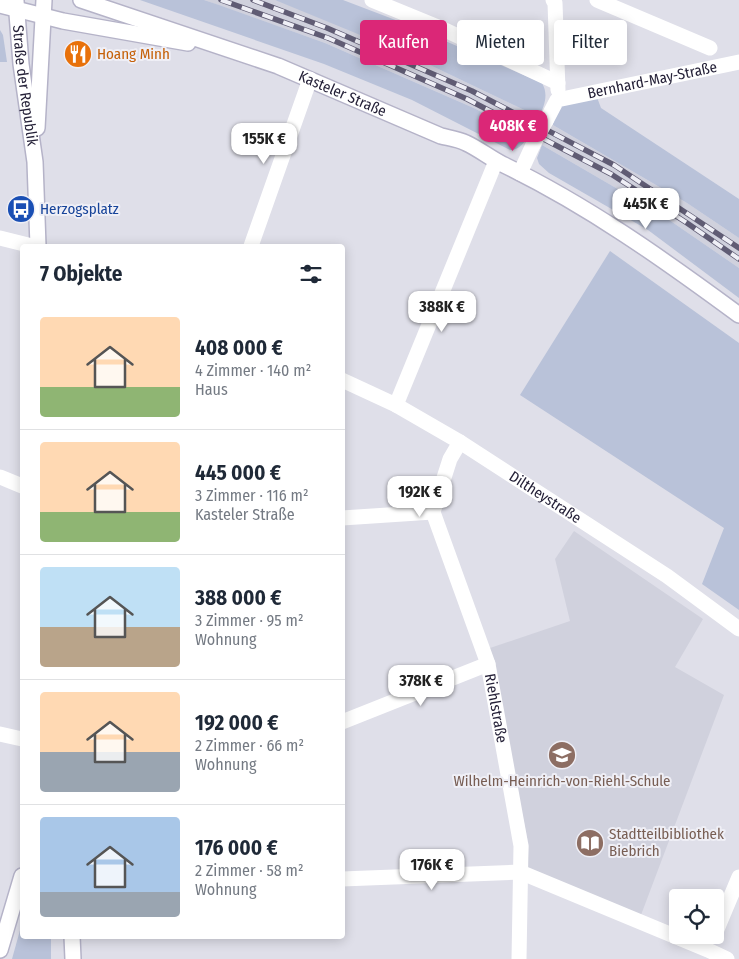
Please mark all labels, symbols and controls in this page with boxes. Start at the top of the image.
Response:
chip: Kaufen [360,20,447,65]
chip: Mieten [457,20,544,65]
chip: Filter [554,20,627,65]
street label: Straße der Republik [9,24,42,147]
restaurant icon: Hoang Minh [63,39,93,69]
place label: Hoang Minh [97,45,170,63]
street label: Bernhard-May-Straße [586,58,719,102]
street label: Kasteler Straße [296,67,389,120]
pin: 408K € [472,110,554,152]
text: 408K € [490,116,536,135]
pin: 155K € [223,122,305,165]
text: 155K € [242,129,286,148]
pin: 445K € [605,188,687,230]
bus stop icon: Herzogsplatz [6,194,36,224]
text: 445K € [623,194,669,213]
place label: Herzogsplatz [40,200,119,218]
icon: filters [297,260,325,288]
text: 7 Objekte [40,261,122,287]
pin: 388K € [401,290,483,333]
text: 388K € [419,297,465,316]
text: 408 000 € [195,335,283,361]
icon: home [80,337,140,397]
text: 4 Zimmer · 140 m² [195,361,311,380]
text: Haus [195,380,228,399]
text: 445 000 € [195,460,281,486]
icon: home [80,462,140,522]
street label: Diltheystraße [506,467,585,527]
pin: 192K € [379,476,461,518]
text: 192K € [398,482,442,501]
text: 3 Zimmer · 116 m² [195,486,309,505]
text: Kasteler Straße [195,505,295,524]
text: 388 000 € [195,585,282,611]
icon: home [80,587,140,647]
text: 3 Zimmer · 95 m² [195,611,303,630]
text: Wohnung [195,630,256,649]
pin: 378K € [380,664,462,707]
text: 378K € [399,671,443,690]
street label: Riehlstraße [481,672,511,744]
text: 192 000 € [195,710,279,736]
icon: home [80,712,140,772]
text: 2 Zimmer · 66 m² [195,736,304,755]
school or university icon: Wilhelm-Heinrich-von-Riehl-Schule [547,740,577,770]
text: Wohnung [195,755,256,774]
place label: Wilhelm-Heinrich-von-Riehl-Schule [453,772,671,790]
place label: Stadtteilbibliothek Biebrich [609,825,724,860]
library icon: Stadtteilbibliothek Biebrich [575,828,605,858]
text: 176 000 € [195,835,278,861]
icon: home [80,837,140,897]
pin: 176K € [391,848,473,891]
text: 176K € [411,855,453,874]
text: 2 Zimmer · 58 m² [195,861,304,880]
text: Wohnung [195,880,256,899]
map controls [669,889,724,944]
button: locate [669,889,724,944]

